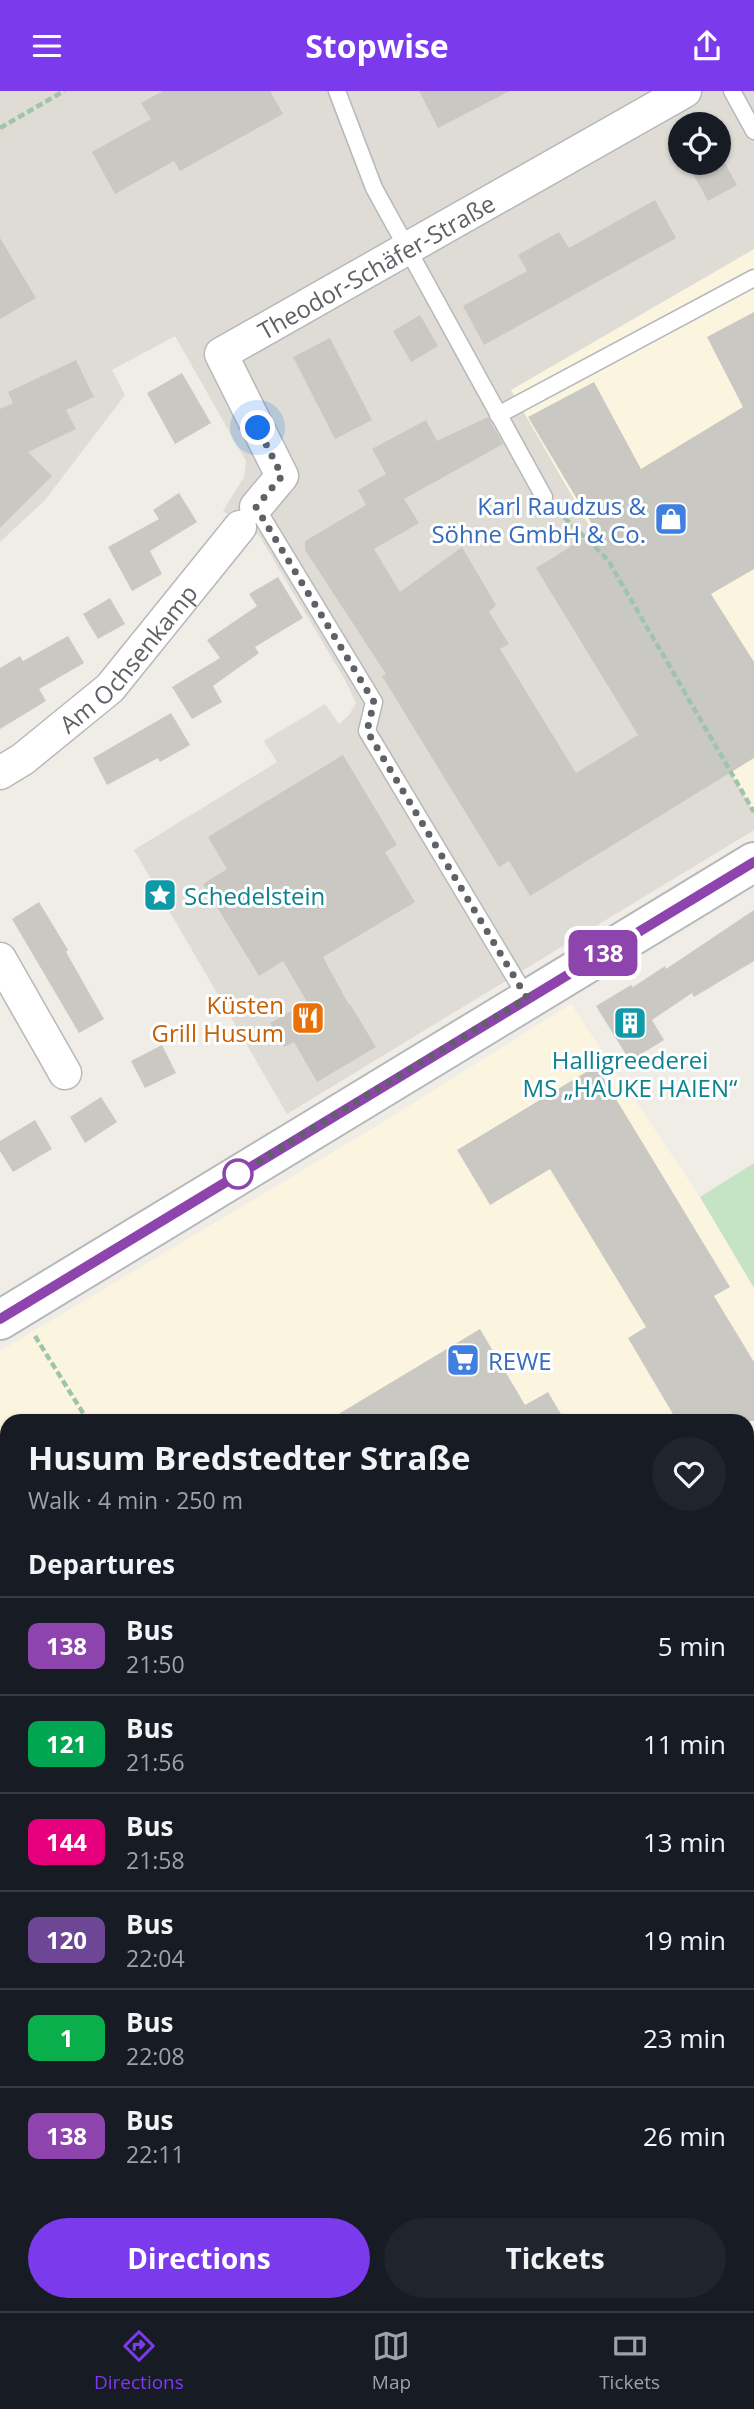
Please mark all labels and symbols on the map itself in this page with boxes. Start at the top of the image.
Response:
street label: Theodor-Schäfer-Straße [251,186,501,347]
your location [240,410,275,445]
place label: Karl Raudzus & Söhne GmbH & Co. [431,489,647,550]
shop icon: Karl Raudzus & Söhne GmbH & Co. [652,500,690,538]
street label: Am Ochsenkamp [52,577,204,740]
place icon: Schedelstein [141,876,179,914]
place label: Schedelstein [184,879,325,912]
line badge: 138 [563,930,643,976]
place label: Küsten Grill Husum [152,988,284,1049]
restaurant icon: Küsten Grill Husum [289,999,327,1037]
building icon: Halligreederei MS „HAUKE HAIEN“ [611,1004,649,1042]
place label: Halligreederei MS „HAUKE HAIEN“ [523,1043,738,1104]
unlabelled marker [223,1159,253,1189]
supermarket icon: REWE [444,1341,482,1379]
place label: REWE [488,1344,552,1377]

